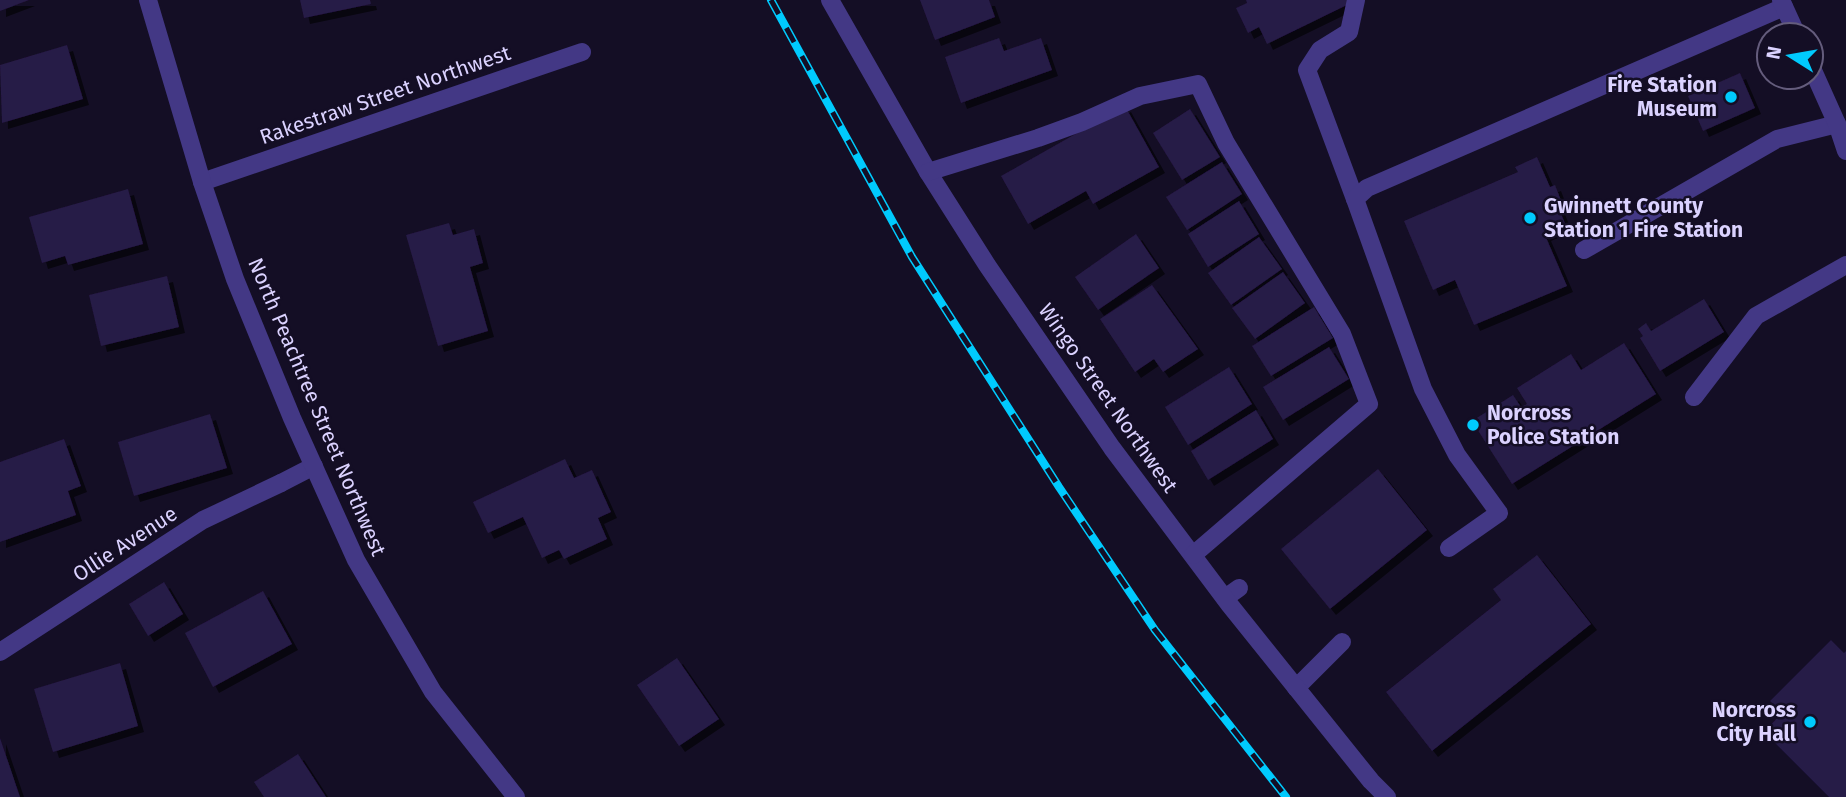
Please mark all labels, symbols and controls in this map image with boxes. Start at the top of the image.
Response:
north arrow [1755,21,1825,91]
street label: Rakestraw Street Northwest [256,40,514,150]
text: N [1761,44,1786,61]
place label: Fire Station Museum [1607,72,1717,122]
marker: Fire Station Museum [1723,89,1739,105]
place label: Gwinnett County Station 1 Fire Station [1544,193,1743,243]
marker: Gwinnett County Station 1 Fire Station [1522,210,1538,226]
street label: North Peachtree Street Northwest [242,254,392,560]
street label: Wingo Street Northwest [1033,298,1183,498]
place label: Norcross Police Station [1487,400,1619,450]
marker: Norcross Police Station [1465,417,1481,433]
street label: Ollie Avenue [68,501,182,587]
place label: Norcross City Hall [1712,697,1797,747]
marker: Norcross City Hall [1802,714,1818,730]

